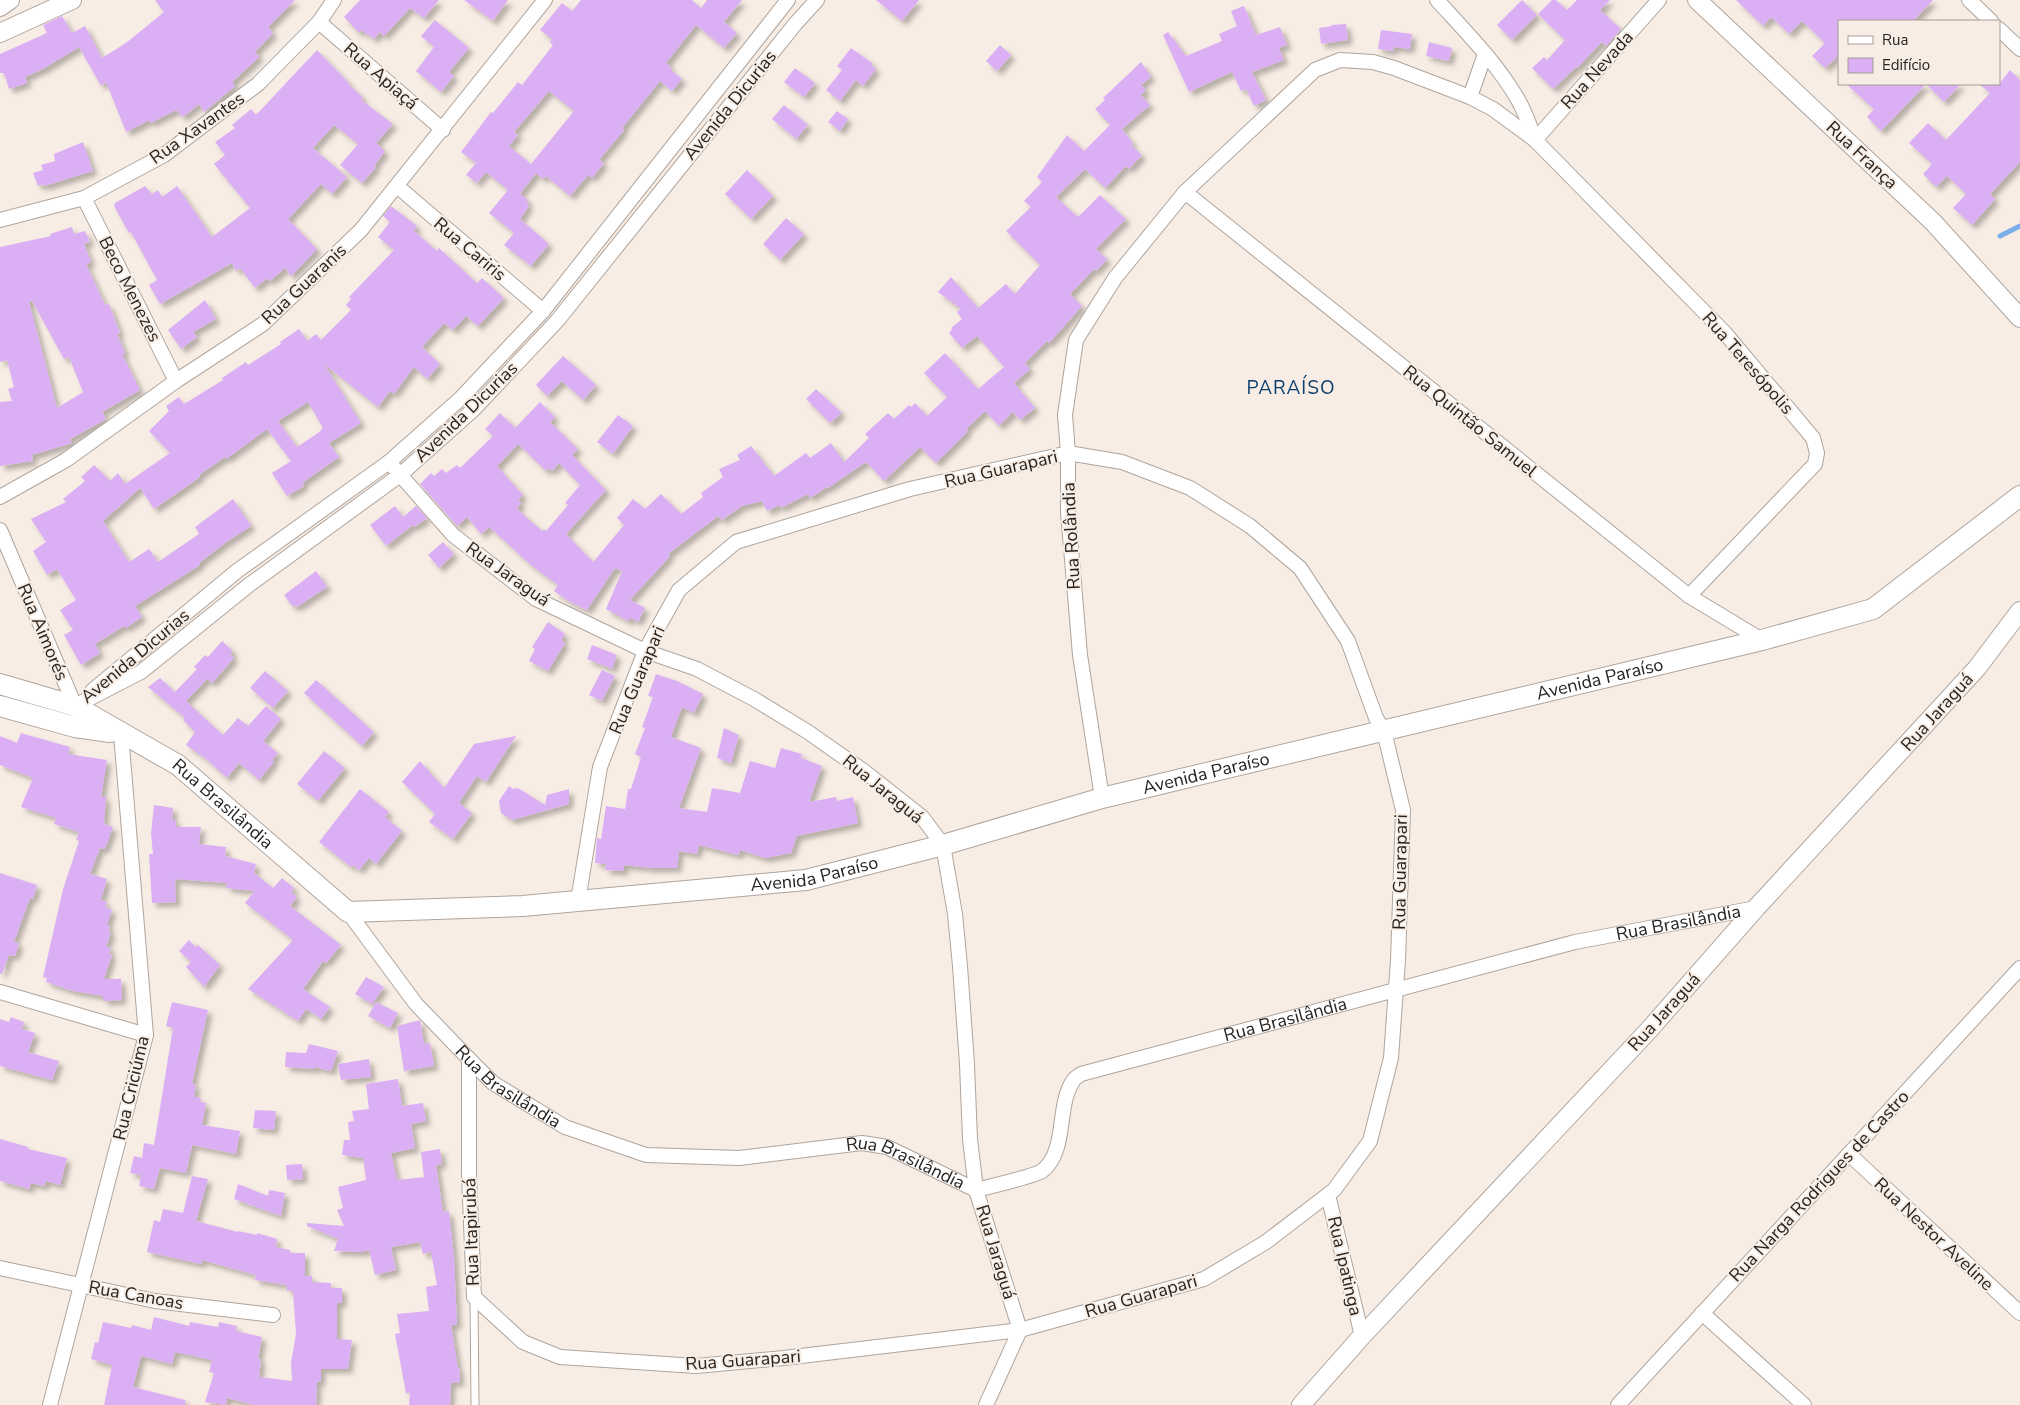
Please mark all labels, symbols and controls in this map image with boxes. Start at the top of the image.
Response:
legend [1838,20,2000,85]
street label: Rua Nevada [1555,26,1639,114]
text: Rua [1882,30,1908,50]
street label: Rua Apiaçá [339,37,423,115]
street label: Avenida Dicurias [678,45,782,165]
text: Edifício [1882,55,1930,75]
street label: Rua Xavantes [145,86,249,170]
street label: Rua França [1821,116,1903,194]
street label: Rua Cariris [429,212,511,286]
street label: Beco Menezes [93,232,167,346]
street label: Rua Guaranis [256,238,352,330]
street label: Rua Teresópolis [1697,307,1799,419]
street label: Avenida Dicurias [409,356,523,468]
street label: Rua Quintão Samuel [1398,359,1543,483]
district label: PARAÍSO [1247,375,1336,401]
street label: Rua Guarapari [942,444,1060,494]
street label: Rua Rolândia [1056,482,1086,590]
street label: Rua Jaraguá [461,536,555,612]
street label: Rua Aimorés [12,580,74,684]
street label: Avenida Dicurias [76,603,194,709]
street label: Rua Guarapari [603,622,671,738]
street label: Avenida Paraíso [1534,652,1666,706]
street label: Rua Jaraguá [1895,668,1979,756]
street label: Avenida Paraíso [1140,746,1272,800]
street label: Rua Jaraguá [837,749,929,829]
street label: Rua Brasilândia [167,753,278,854]
street label: Rua Guarapari [1387,814,1413,930]
street label: Avenida Paraíso [749,850,881,897]
street label: Rua Brasilândia [1614,899,1743,946]
street label: Rua Jaraguá [1622,968,1706,1056]
street label: Rua Brasilândia [1221,991,1350,1047]
street label: Rua Criciúma [107,1033,155,1143]
street label: Rua Brasilândia [450,1040,565,1134]
street label: Rua Narga Rodrigues de Castro [1724,1085,1914,1287]
street label: Rua Brasilândia [845,1131,969,1195]
street label: Rua Nestor Aveline [1869,1172,1999,1296]
street label: Rua Itapirubá [457,1178,485,1286]
street label: Rua Jaraguá [970,1202,1022,1302]
street label: Rua Ipatinga [1322,1214,1368,1318]
street label: Rua Guarapari [1082,1269,1200,1323]
street label: Rua Canoas [87,1275,185,1315]
street label: Rua Guarapari [685,1344,801,1376]

